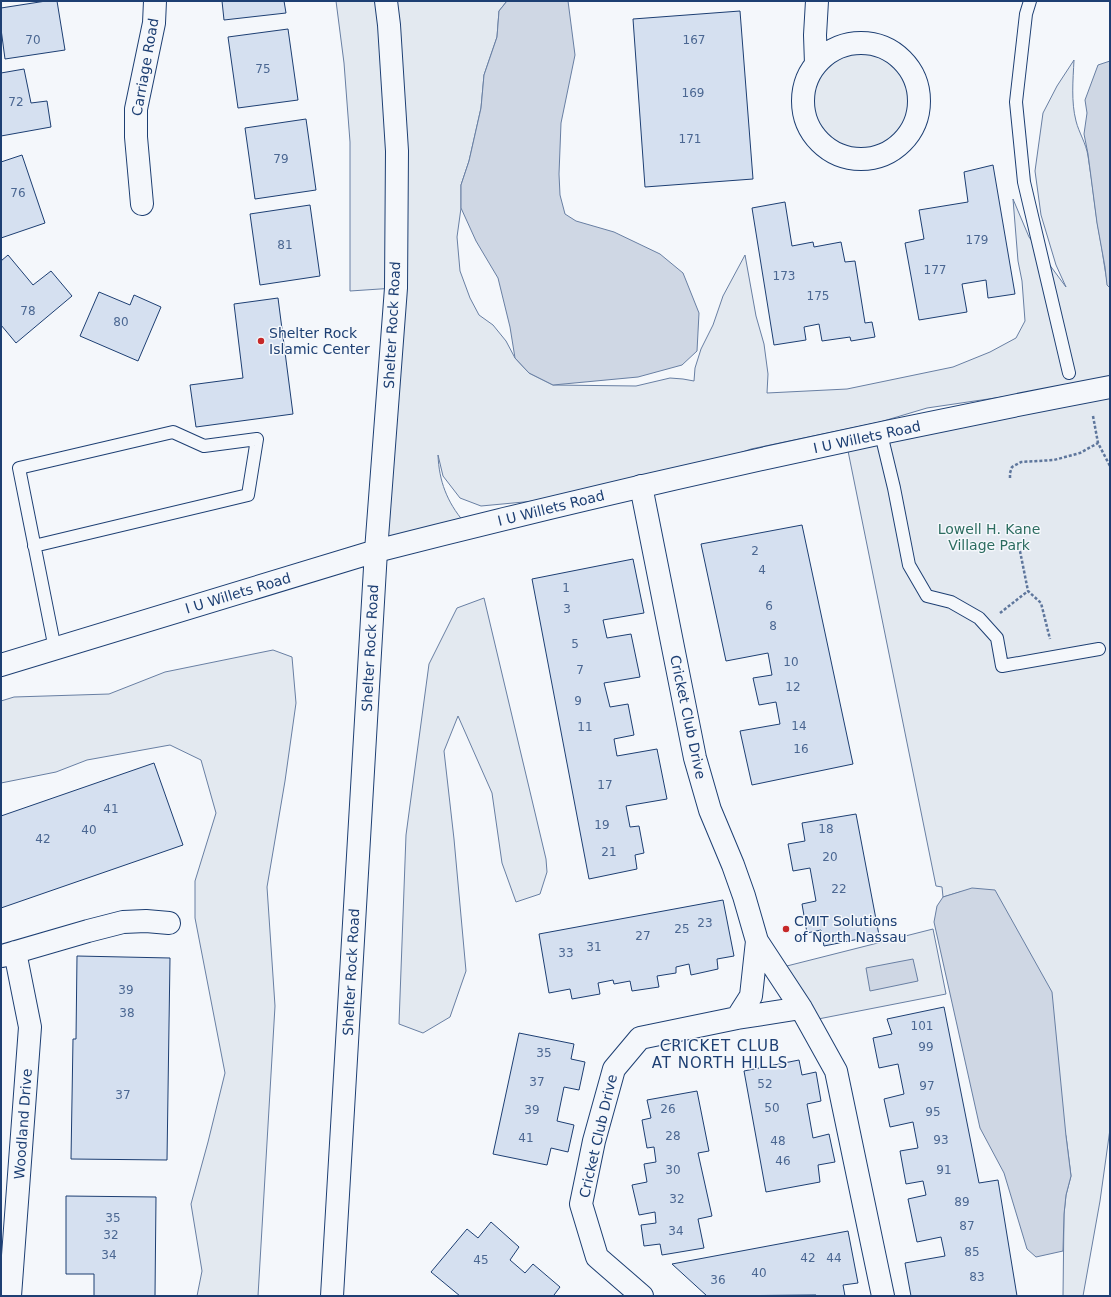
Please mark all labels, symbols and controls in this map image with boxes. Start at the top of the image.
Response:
street label: Carriage Road [129,17,161,117]
house number: 70 [25,33,41,47]
house number: 167 [683,33,705,47]
house number: 75 [255,62,271,76]
house number: 169 [682,86,704,100]
house number: 72 [8,95,24,109]
house number: 171 [679,132,701,146]
house number: 79 [273,152,289,166]
house number: 76 [10,186,26,200]
house number: 179 [966,233,988,247]
house number: 81 [277,238,293,252]
street label: Shelter Rock Road [381,261,403,389]
house number: 177 [924,263,946,277]
house number: 173 [773,269,795,283]
house number: 175 [807,289,829,303]
house number: 78 [20,304,36,318]
house number: 80 [113,315,129,329]
place label: Shelter Rock Islamic Center [269,325,370,357]
marker: Shelter Rock Islamic Center [256,336,266,346]
street label: I U Willets Road [812,418,922,456]
street label: I U Willets Road [496,487,606,529]
park label: Lowell H. Kane Village Park [938,521,1040,553]
house number: 2 [751,544,759,558]
house number: 4 [758,563,766,577]
street label: I U Willets Road [183,569,293,617]
house number: 1 [562,581,570,595]
street label: Shelter Rock Road [359,584,381,712]
house number: 6 [765,599,773,613]
house number: 3 [563,602,571,616]
house number: 8 [769,619,777,633]
house number: 5 [571,637,579,651]
street label: Cricket Club Drive [667,653,709,781]
house number: 10 [783,655,799,669]
house number: 7 [576,663,584,677]
house number: 12 [785,680,801,694]
house number: 9 [574,694,582,708]
house number: 14 [791,719,807,733]
house number: 11 [577,720,593,734]
house number: 16 [793,742,809,756]
house number: 17 [597,778,613,792]
house number: 41 [103,802,119,816]
house number: 19 [594,818,610,832]
house number: 18 [818,822,834,836]
house number: 40 [81,823,97,837]
house number: 42 [35,832,51,846]
house number: 21 [601,845,617,859]
house number: 20 [822,850,838,864]
house number: 22 [831,882,847,896]
street label: Shelter Rock Road [340,908,362,1036]
place label: CMIT Solutions of North Nassau [794,913,907,945]
house number: 23 [697,916,713,930]
house number: 25 [674,922,690,936]
marker: CMIT Solutions of North Nassau [781,924,791,934]
house number: 27 [635,929,651,943]
house number: 31 [586,940,602,954]
house number: 33 [558,946,574,960]
house number: 39 [118,983,134,997]
house number: 38 [119,1006,135,1020]
house number: 101 [911,1019,933,1033]
district label: CRICKET CLUB AT NORTH HILLS [652,1037,788,1072]
house number: 99 [918,1040,934,1054]
house number: 35 [536,1046,552,1060]
street label: Woodland Drive [11,1068,35,1180]
street label: Cricket Club Drive [576,1073,620,1199]
house number: 37 [529,1075,545,1089]
house number: 52 [757,1077,773,1091]
house number: 97 [919,1079,935,1093]
house number: 37 [115,1088,131,1102]
house number: 50 [764,1101,780,1115]
house number: 26 [660,1102,676,1116]
house number: 39 [524,1103,540,1117]
house number: 95 [925,1105,941,1119]
house number: 28 [665,1129,681,1143]
house number: 41 [518,1131,534,1145]
house number: 93 [933,1133,949,1147]
house number: 48 [770,1134,786,1148]
house number: 46 [775,1154,791,1168]
house number: 30 [665,1163,681,1177]
house number: 91 [936,1163,952,1177]
house number: 32 [669,1192,685,1206]
house number: 89 [954,1195,970,1209]
house number: 35 [105,1211,121,1225]
house number: 87 [959,1219,975,1233]
house number: 34 [668,1224,684,1238]
house number: 32 [103,1228,119,1242]
house number: 85 [964,1245,980,1259]
house number: 34 [101,1248,117,1262]
house number: 42 [800,1251,816,1265]
house number: 44 [826,1251,842,1265]
house number: 45 [473,1253,489,1267]
house number: 40 [751,1266,767,1280]
house number: 83 [969,1270,985,1284]
house number: 36 [710,1273,726,1287]

